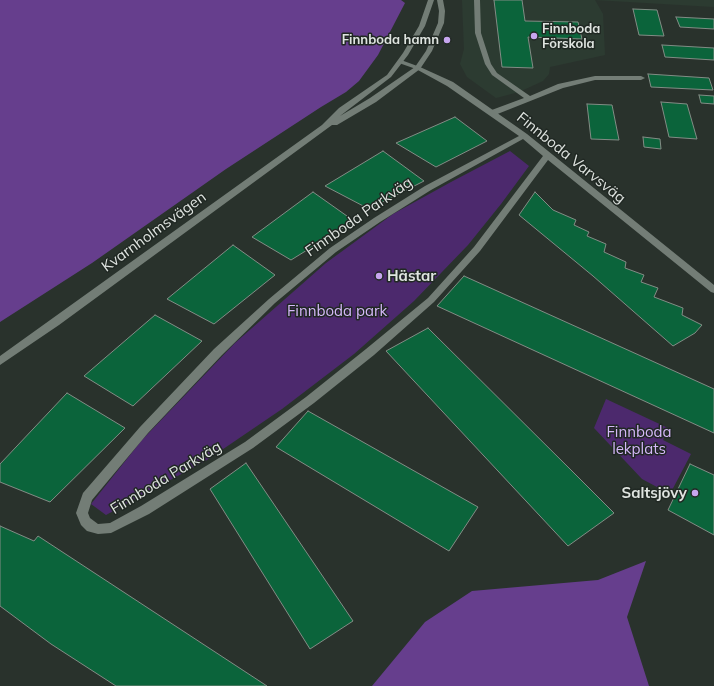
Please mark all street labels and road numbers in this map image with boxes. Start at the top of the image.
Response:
street label: Finnboda Varvsväg [513,109,629,207]
street label: Finnboda Parkväg [302,173,416,261]
street label: Kvarnholmsvägen [98,188,210,276]
street label: Finnboda Parkväg [107,438,225,518]

